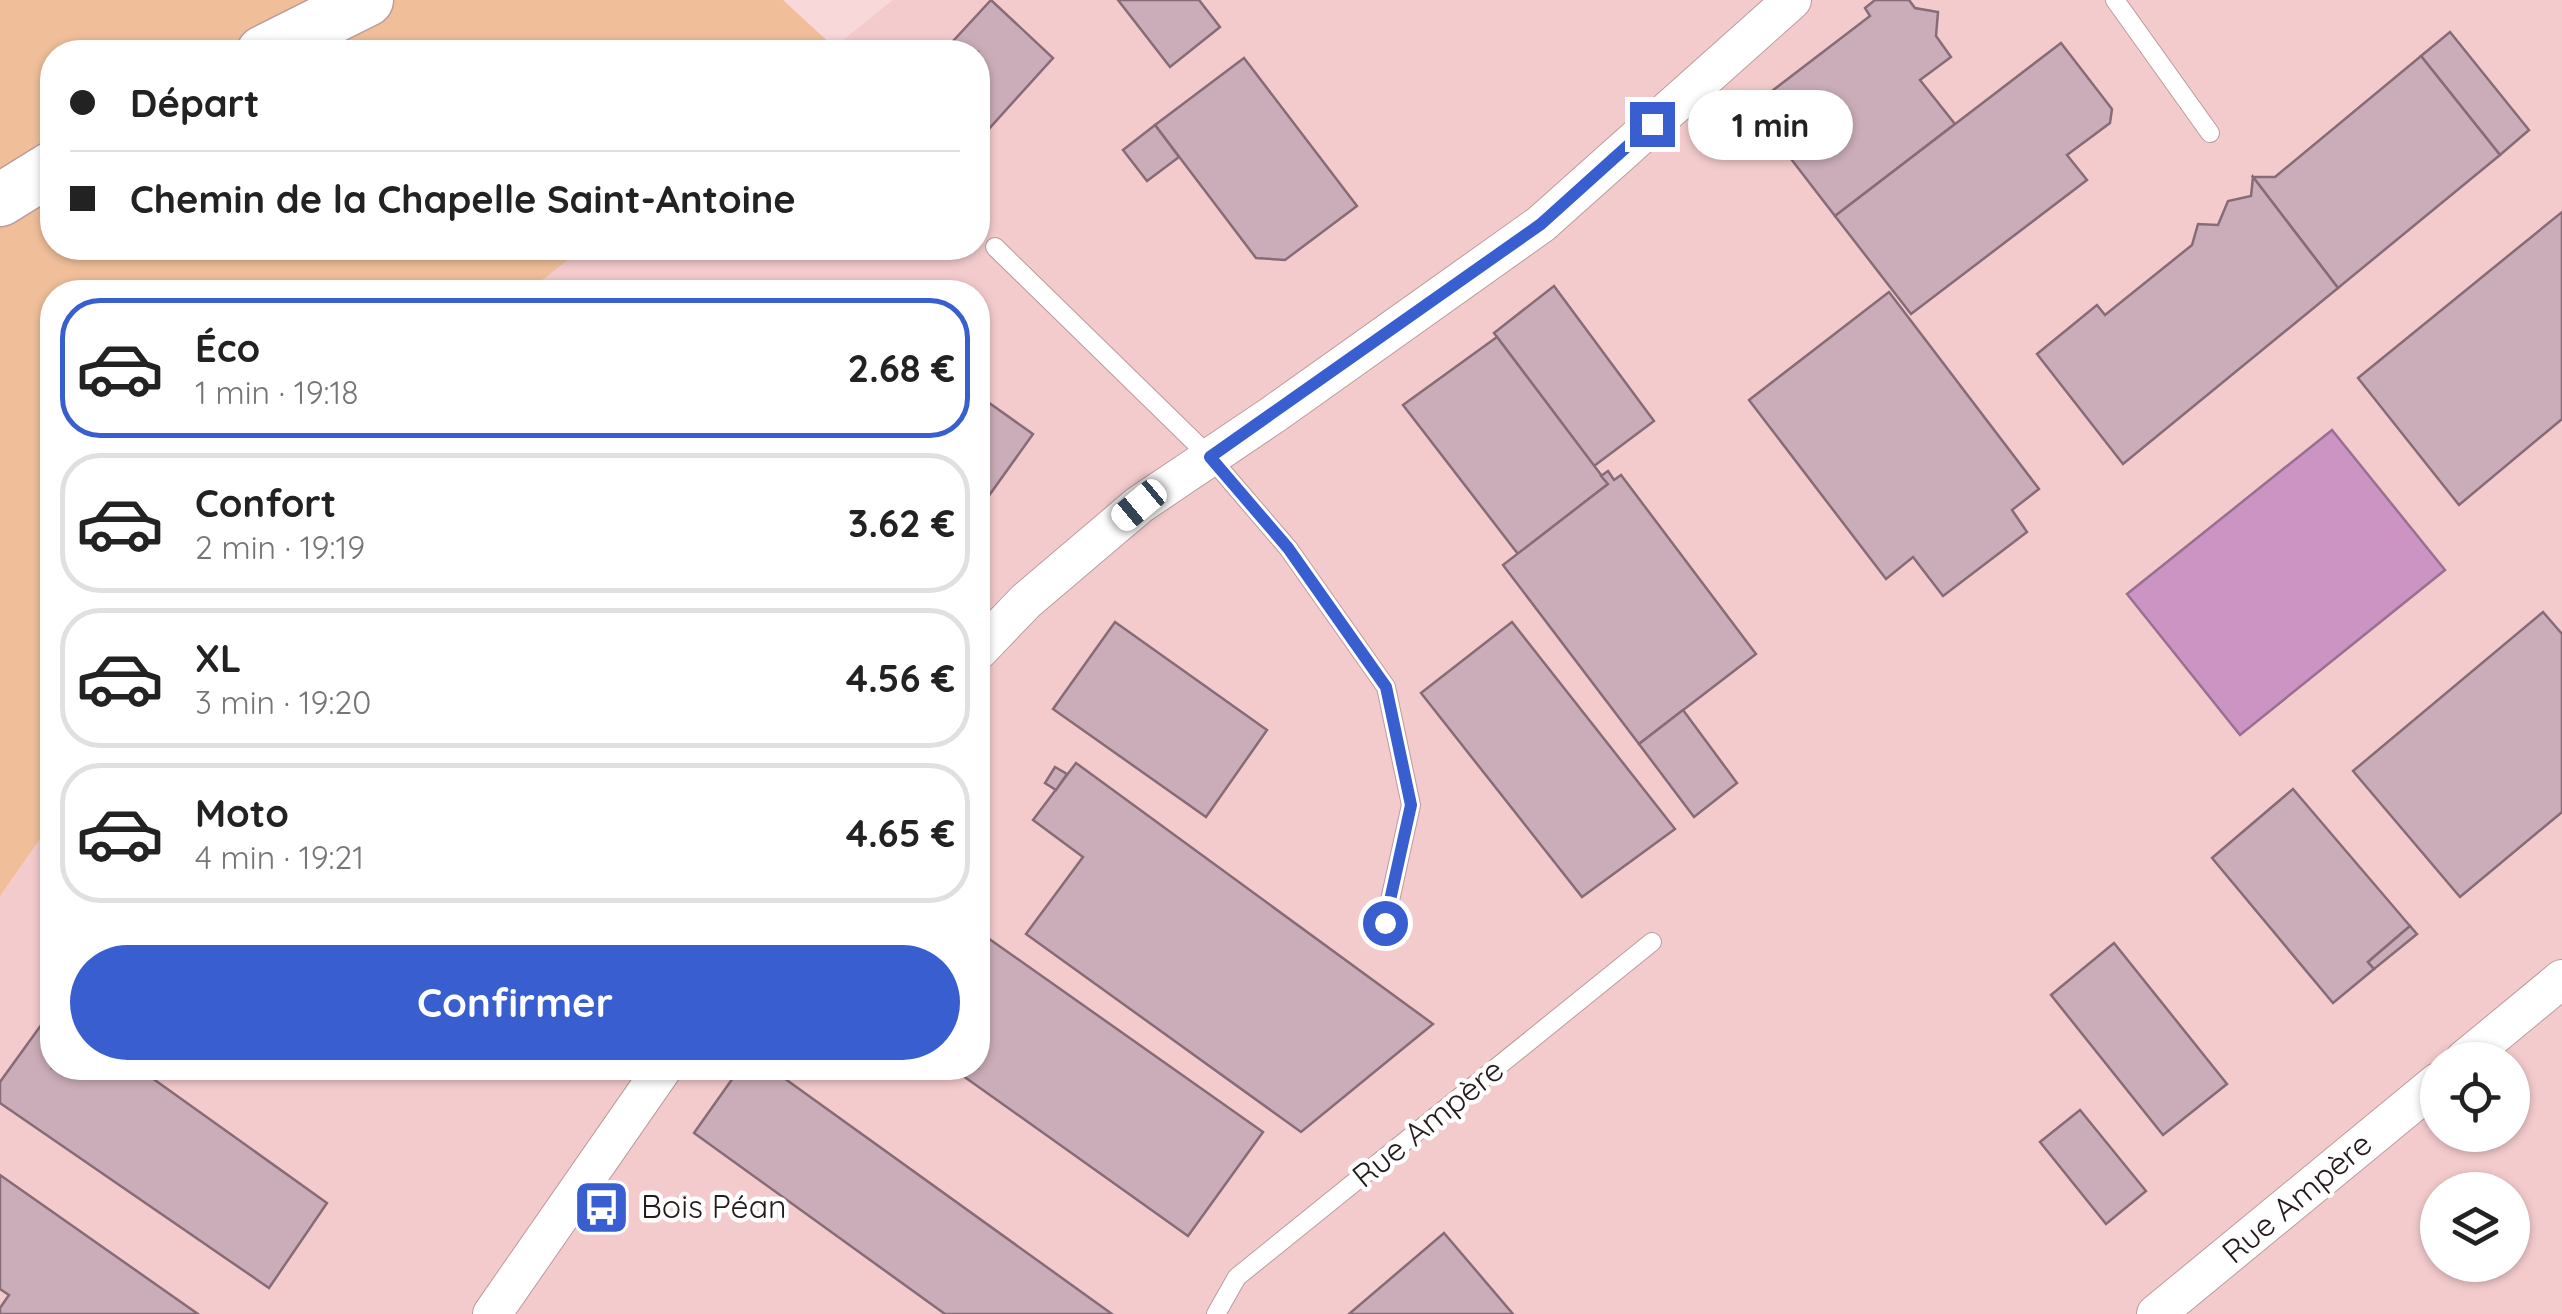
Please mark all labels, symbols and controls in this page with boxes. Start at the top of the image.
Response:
text: Départ [130,79,260,127]
callout: 1 min [1687,89,1852,159]
route end [1630,102,1675,147]
text: 1 min [1732,105,1809,145]
text: Chemin de la Chapelle Saint-Antoine [130,175,796,223]
icon: car [75,323,165,413]
text: Éco [195,324,260,372]
text: 2.68 € [848,344,955,392]
text: 1 min · 19:18 [195,372,359,412]
car [1106,474,1172,536]
icon: car [75,478,165,568]
text: Confort [195,479,336,527]
text: 3.62 € [848,499,955,547]
text: 2 min · 19:19 [195,527,365,567]
icon: car [75,633,165,723]
text: XL [195,634,241,682]
text: 4.56 € [846,654,955,702]
text: 3 min · 19:20 [195,682,371,722]
icon: car [75,788,165,878]
text: Moto [195,789,289,837]
text: 4.65 € [846,809,955,857]
text: 4 min · 19:21 [195,837,364,877]
route start [1363,901,1408,946]
button: Confirmer [70,945,960,1060]
map controls [2420,1042,2530,1282]
button: locate [2420,1042,2530,1152]
street label: Rue Ampère [1344,1049,1511,1195]
street label: Rue Ampère [2213,1123,2379,1271]
button: layers [2420,1172,2530,1282]
bus stop icon: Bois Péan [572,1177,632,1237]
place label: Bois Péan [641,1186,787,1226]

